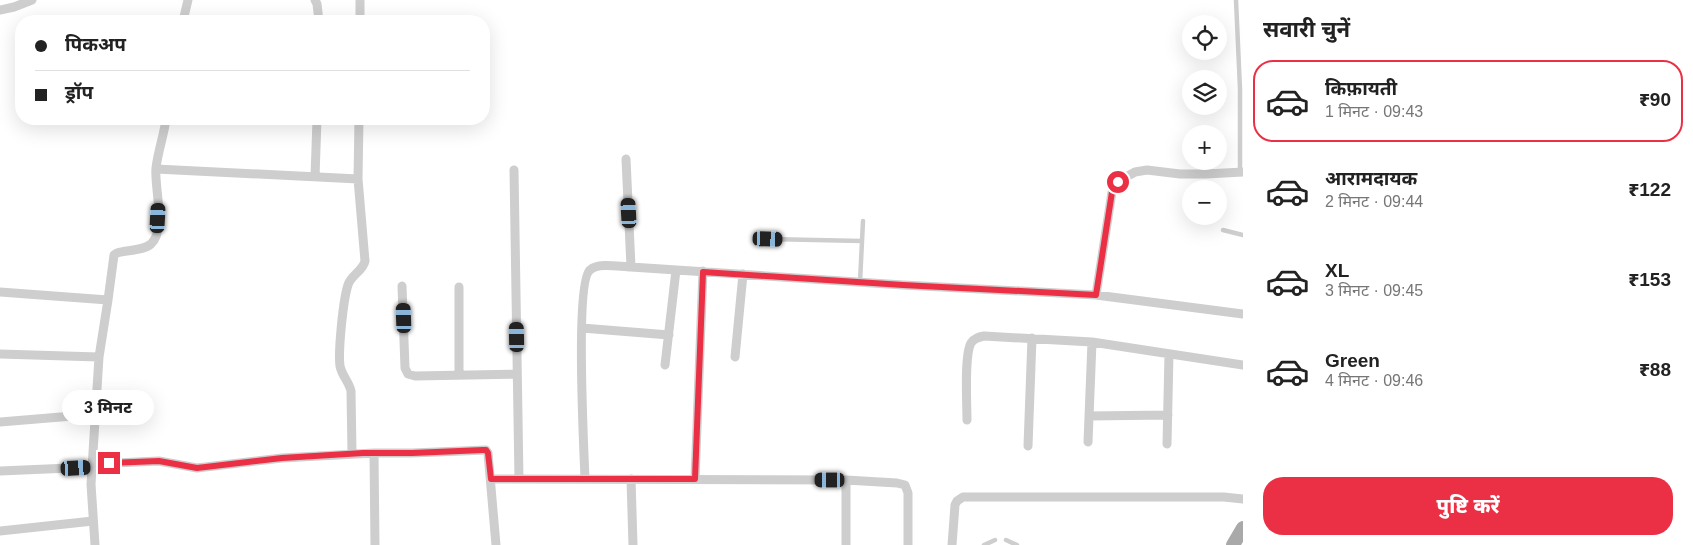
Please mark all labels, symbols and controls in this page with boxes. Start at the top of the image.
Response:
map controls [1182,15,1227,225]
button: locate [1182,15,1227,60]
text: सवारी चुनें [1263,17,1350,42]
text: पिकअप [65,34,126,55]
button: layers [1182,70,1227,115]
text: किफ़ायती [1325,78,1397,99]
icon: car [1265,79,1310,124]
text: ड्रॉप [65,82,93,103]
text: ₹90 [1639,89,1671,110]
text: 1 मिनट · 09:43 [1325,103,1423,120]
button: + [1182,125,1227,170]
text: आरामदायक [1325,168,1417,189]
icon: car [1265,169,1310,214]
route start [1107,171,1129,193]
text: ₹122 [1628,179,1671,200]
button: − [1182,180,1227,225]
text: 2 मिनट · 09:44 [1325,193,1423,210]
car [620,198,637,228]
car [149,203,166,233]
car [752,231,783,247]
icon: car [1265,259,1310,304]
text: XL [1325,260,1349,281]
text: ₹153 [1628,269,1671,290]
text: 3 मिनट · 09:45 [1325,282,1423,299]
car [395,303,412,333]
car [509,322,524,352]
icon: car [1265,349,1310,394]
text: Green [1325,350,1380,371]
text: ₹88 [1639,359,1671,380]
text: 4 मिनट · 09:46 [1325,372,1423,389]
callout: 3 मिनट [63,390,155,426]
text: 3 मिनट [84,399,132,416]
route end [98,452,120,474]
car [60,460,91,476]
car [815,473,845,488]
button: पुष्टि करें [1263,477,1673,535]

